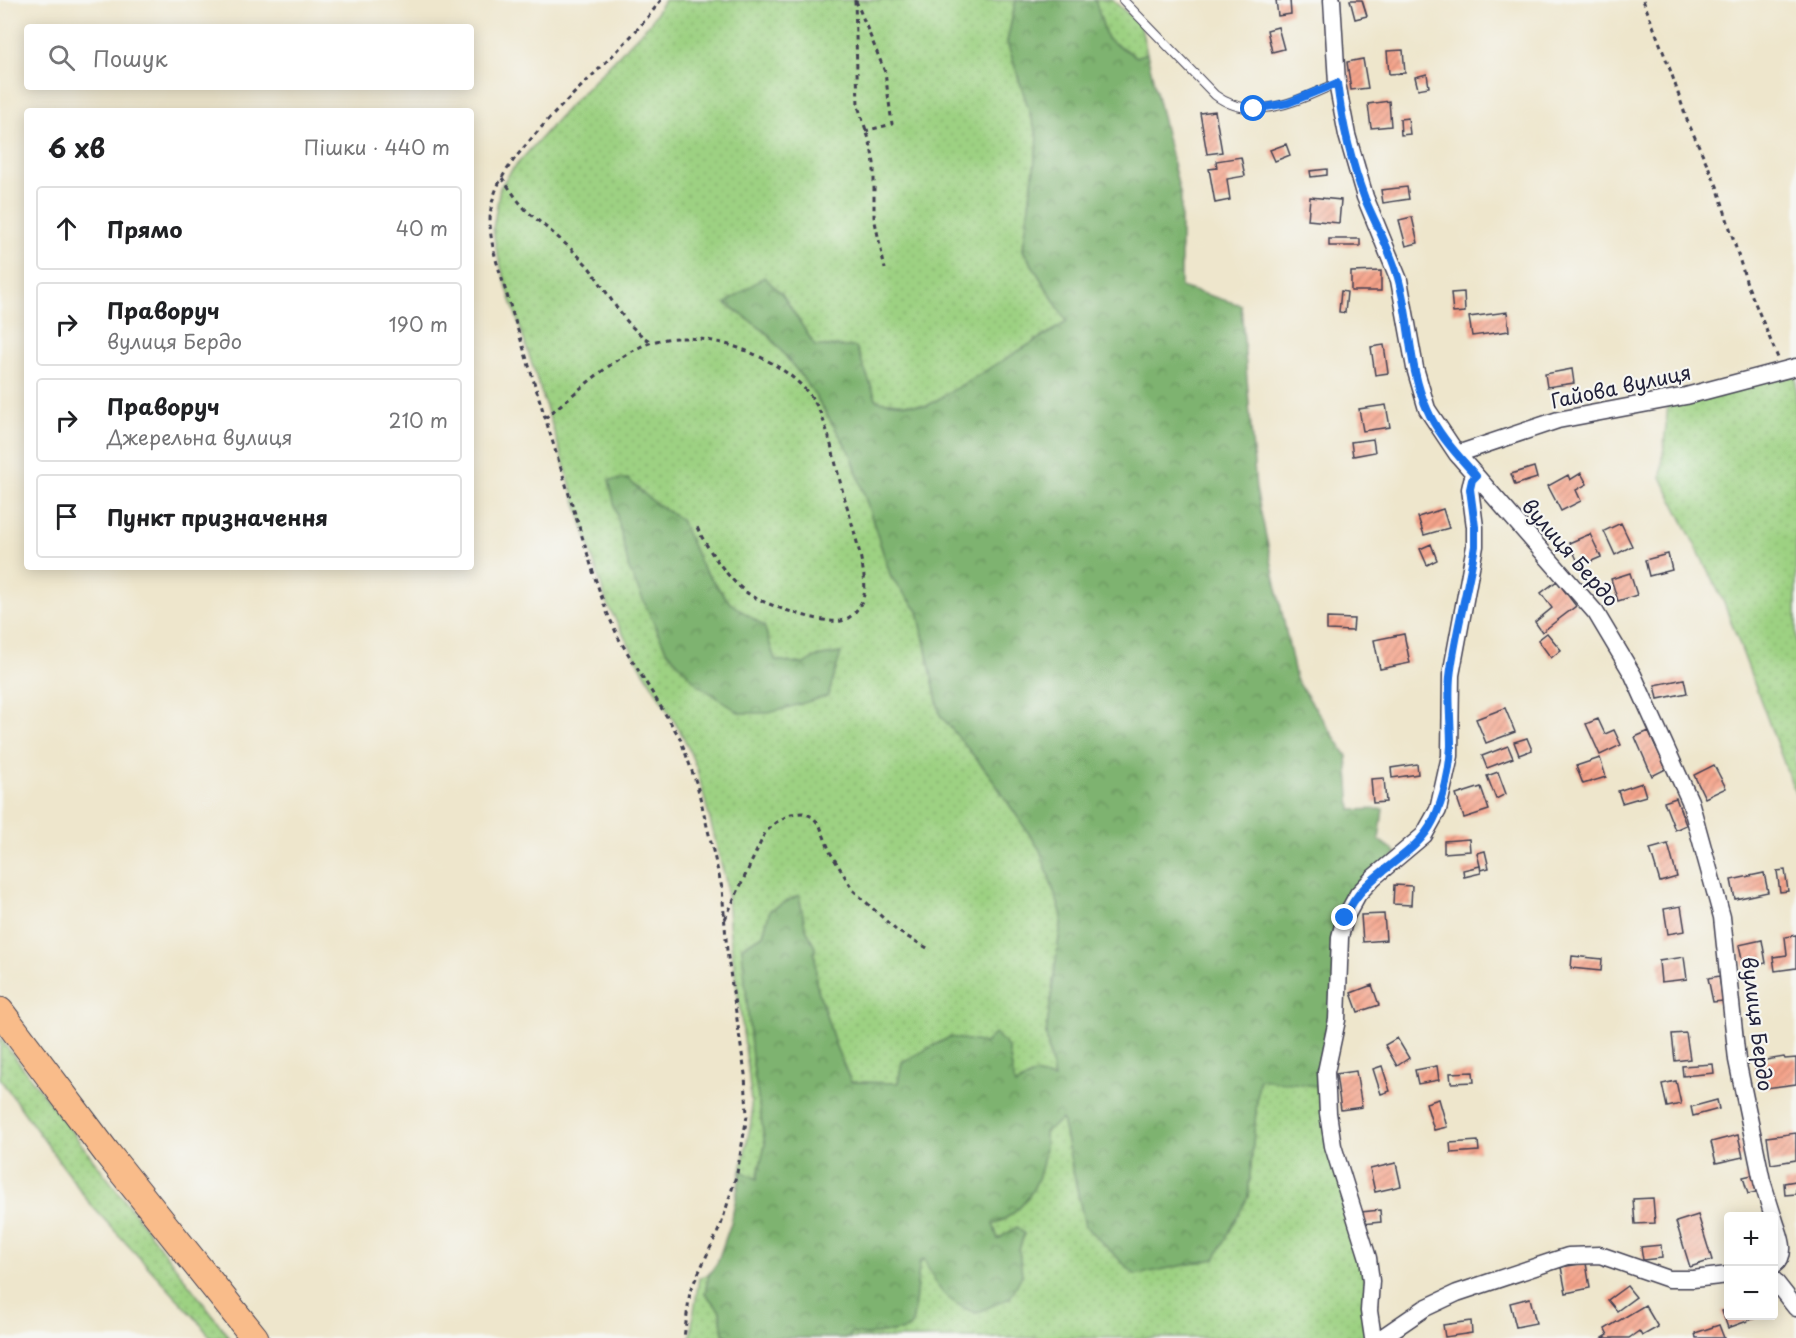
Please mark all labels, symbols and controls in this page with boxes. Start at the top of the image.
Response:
search box [24,24,474,90]
icon: search [45,41,78,74]
text: Пошук [93,41,168,74]
route start [1240,95,1266,121]
text: 6 хв [48,128,105,167]
text: Пішки · 440 m [304,132,450,162]
icon: ahead [50,212,83,245]
text: Прямо [107,212,182,245]
text: 40 m [396,213,448,243]
text: Праворуч [107,293,220,326]
icon: right [50,308,83,341]
text: 190 m [389,309,448,339]
text: вулиця Бердо [107,326,242,356]
street label: Гайова вулиця [1548,356,1694,416]
text: Праворуч [107,389,220,422]
icon: right [50,404,83,437]
text: 210 m [389,405,448,435]
text: Джерельна вулиця [107,422,293,452]
street label: вулиця Бердо [1515,492,1626,613]
icon: arrive [50,500,83,533]
text: Пункт призначення [107,500,328,533]
route end [1331,904,1357,930]
street label: вулиця Бердо [1735,955,1781,1093]
map controls [1724,1212,1778,1320]
button: + [1724,1212,1778,1266]
button: − [1724,1266,1778,1320]

